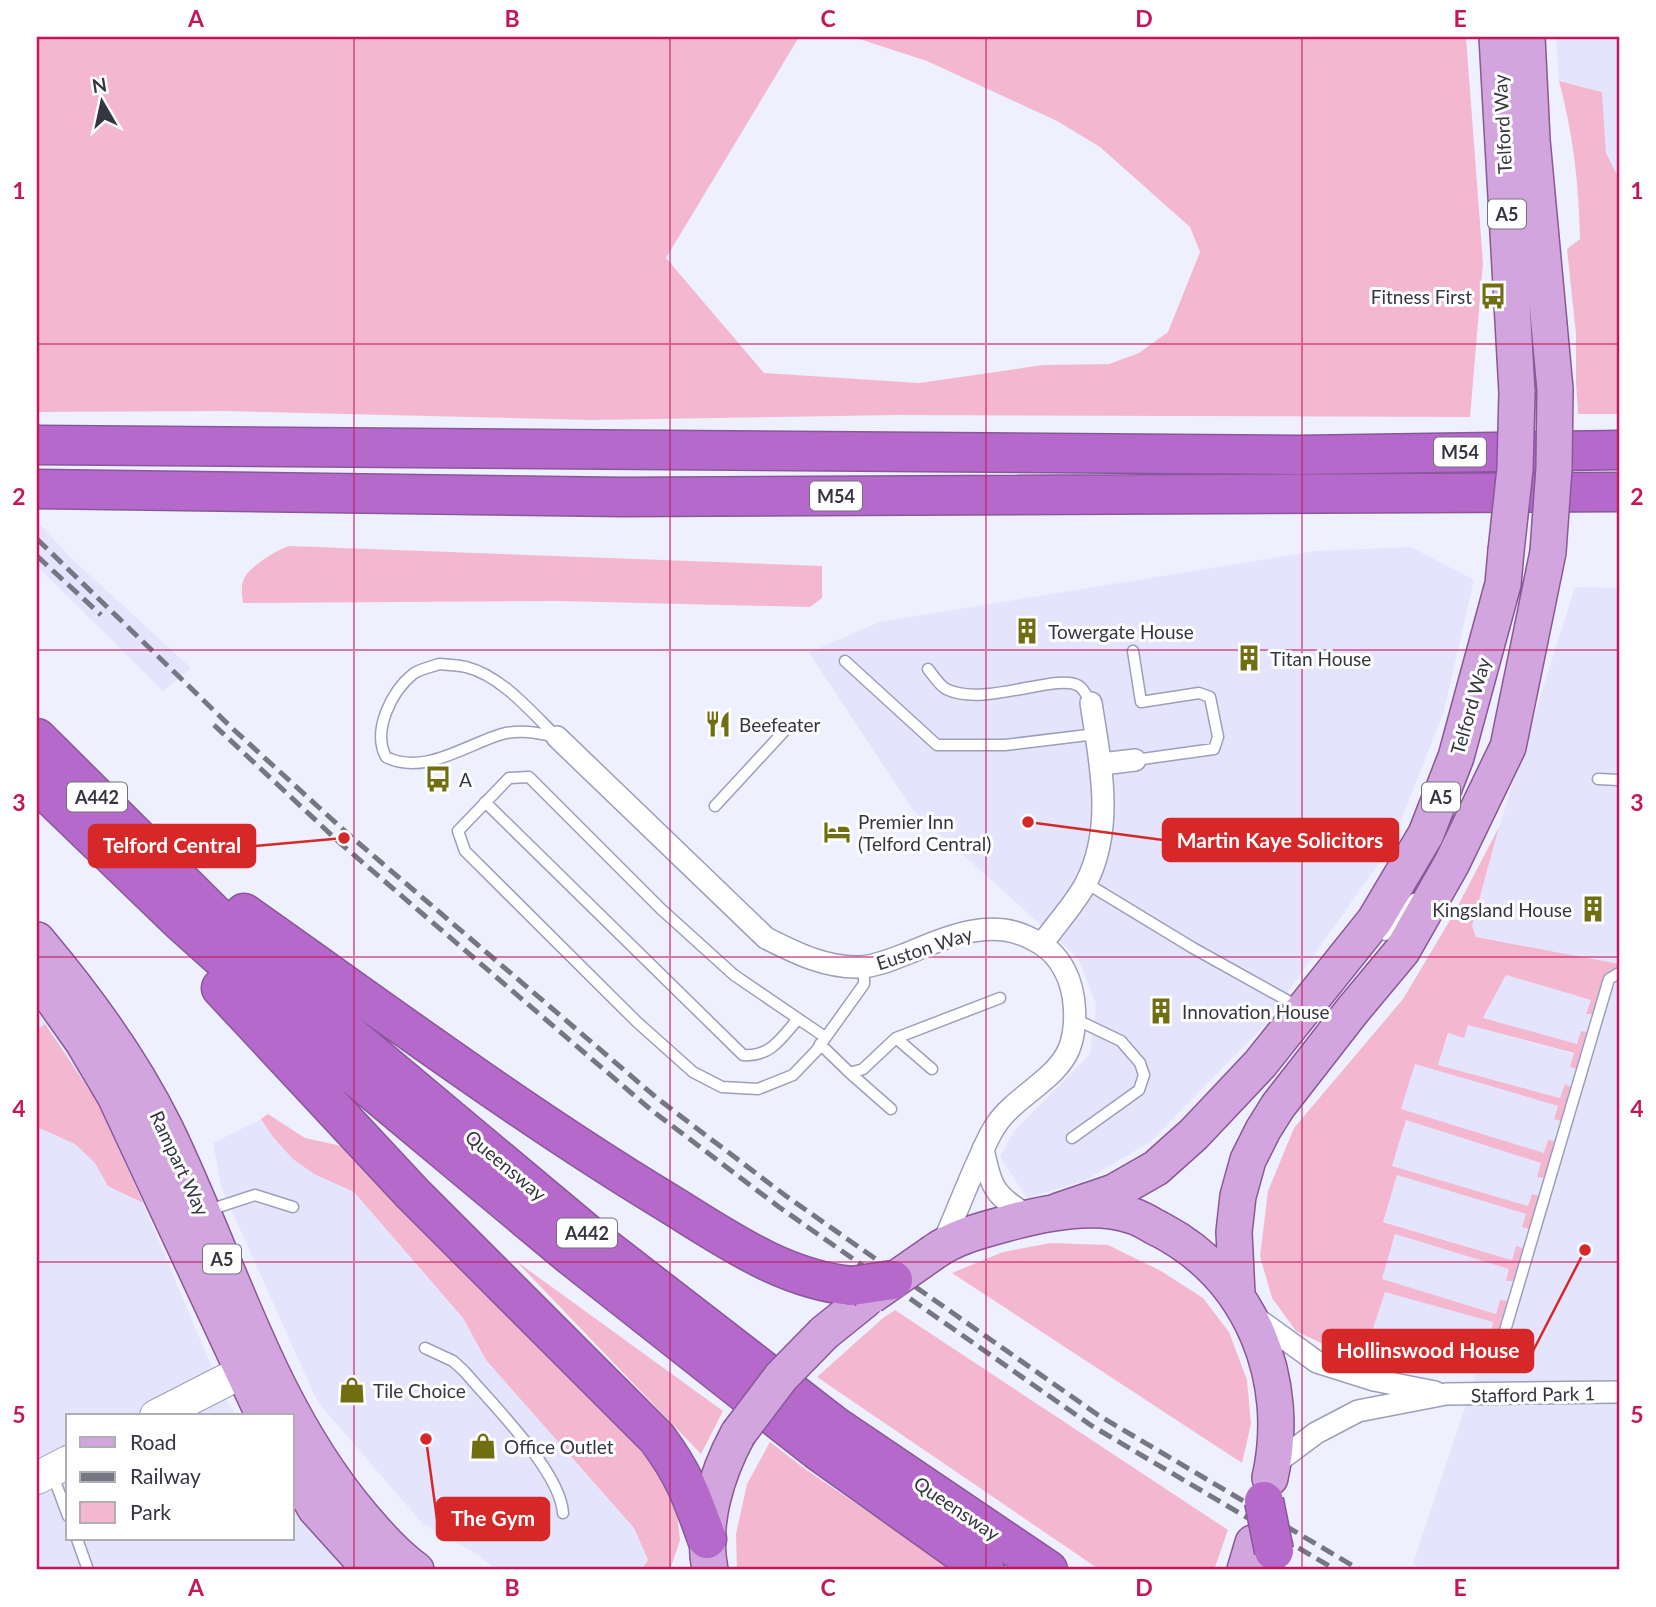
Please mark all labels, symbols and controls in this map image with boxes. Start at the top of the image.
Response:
text: A [187,4,205,32]
text: B [504,4,520,32]
text: C [820,4,836,32]
text: D [1135,4,1153,32]
text: E [1453,4,1467,32]
north arrow [66,66,136,136]
text: N [90,72,108,97]
street label: Telford Way [1488,73,1516,175]
text: 1 [12,176,26,204]
text: 1 [1630,176,1644,204]
road number: A5 [1488,200,1526,229]
bus stop icon: Fitness First [1478,281,1508,311]
place label: Fitness First [1371,285,1472,308]
road number: M54 [1434,438,1486,466]
text: 2 [12,482,26,510]
road number: M54 [810,482,862,510]
text: 2 [1630,482,1644,510]
building icon: Towergate House [1012,616,1042,646]
place label: Towergate House [1048,620,1194,643]
building icon: Titan House [1234,643,1264,673]
place label: Titan House [1270,647,1371,670]
street label: Telford Way [1445,655,1495,757]
restaurant icon: Beefeater [703,709,733,739]
place label: Beefeater [739,713,821,736]
bus stop icon: A [423,764,453,794]
place label: A [459,768,472,791]
road number: A442 [67,782,127,812]
road number: A5 [1422,782,1460,812]
text: 3 [12,788,26,816]
text: 3 [1630,788,1644,816]
place label: Premier Inn (Telford Central) [858,810,991,855]
hotel icon: Premier Inn (Telford Central) [822,817,852,847]
callout: Martin Kaye Solicitors [1163,819,1398,861]
callout: Telford Central [89,825,255,867]
text: Martin Kaye Solicitors [1177,827,1383,852]
text: Telford Central [103,832,241,857]
building icon: Kingsland House [1578,894,1608,924]
place label: Kingsland House [1432,898,1572,921]
street label: Euston Way [873,922,975,974]
building icon: Innovation House [1146,996,1176,1026]
place label: Innovation House [1182,1000,1330,1023]
text: 4 [12,1094,26,1122]
text: 4 [1630,1094,1644,1122]
street label: Rampart Way [146,1107,214,1219]
street label: Queensway [461,1125,551,1206]
road number: A442 [557,1218,617,1248]
road number: A5 [203,1244,241,1274]
callout: Hollinswood House [1323,1330,1533,1372]
text: Hollinswood House [1337,1337,1519,1362]
shop icon: Tile Choice [337,1375,367,1405]
place label: Tile Choice [373,1379,466,1402]
street label: Stafford Park 1 [1471,1381,1595,1407]
text: 5 [12,1400,26,1428]
text: 5 [1630,1400,1644,1428]
legend [66,1414,294,1540]
text: Road [130,1429,177,1454]
shop icon: Office Outlet [468,1431,498,1461]
place label: Office Outlet [504,1435,614,1458]
text: Railway [130,1463,201,1488]
street label: Queensway [910,1471,1004,1545]
callout: The Gym [437,1498,549,1540]
text: Park [130,1499,171,1524]
text: The Gym [451,1505,535,1530]
text: A [187,1573,205,1601]
text: B [504,1573,520,1601]
text: C [820,1573,836,1601]
text: D [1135,1573,1153,1601]
text: E [1453,1573,1467,1601]

